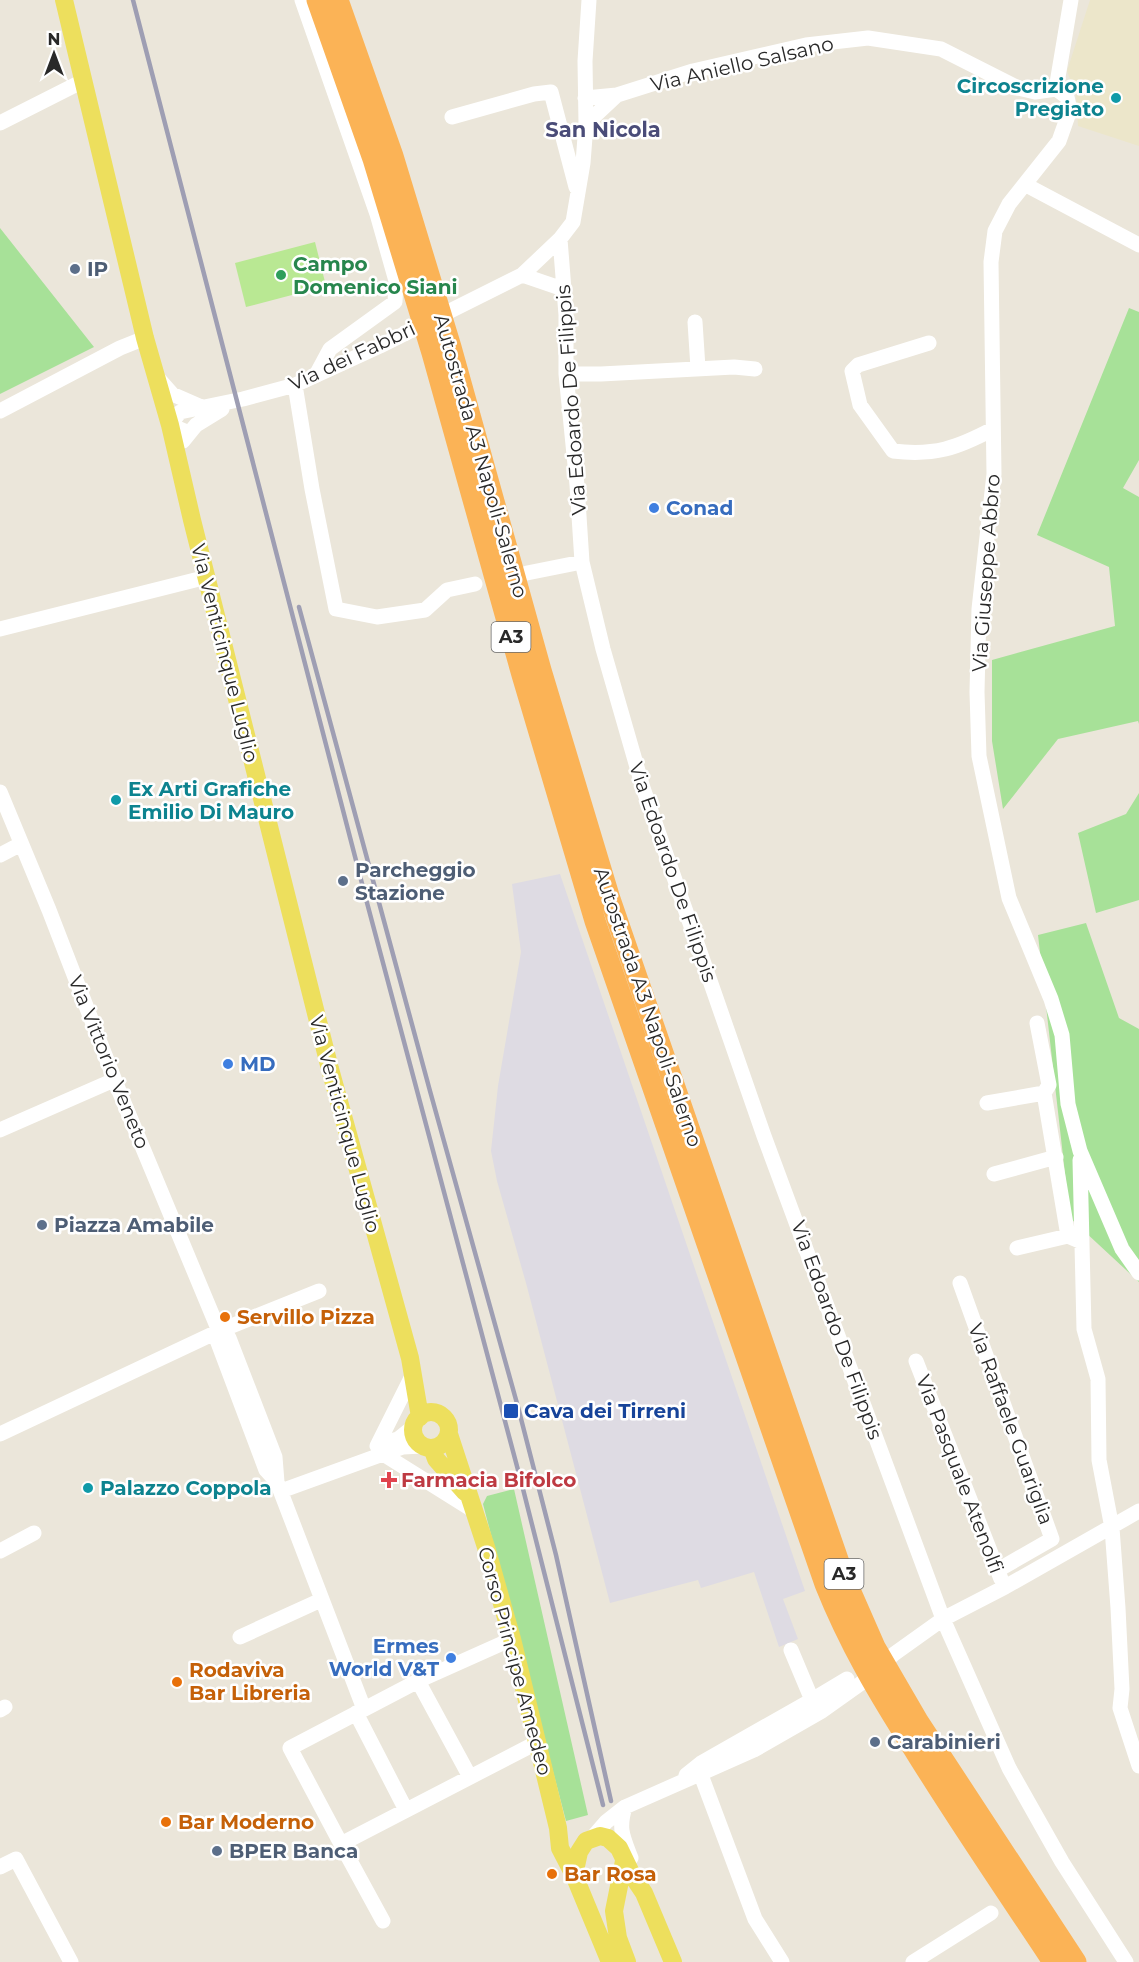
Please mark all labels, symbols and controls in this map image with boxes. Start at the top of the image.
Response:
north arrow [24,24,84,84]
text: N [48,30,60,49]
street label: Via Aniello Salsano [648,31,836,97]
place label: Circoscrizione Pregiato [957,74,1104,121]
marker: Circoscrizione Pregiato [1109,91,1123,105]
district label: San Nicola [545,117,661,142]
place label: Campo Domenico Siani [293,252,458,299]
place label: IP [87,257,108,281]
marker: IP [68,262,82,276]
marker: Campo Domenico Siani [274,268,288,282]
street label: Via Edoardo De Filippis [551,284,591,516]
street label: Autostrada A3 Napoli-Salerno [429,311,533,601]
street label: Via dei Fabbri [285,316,419,396]
street label: Via Giuseppe Abbro [967,473,1005,673]
place label: Conad [666,496,733,520]
marker: Conad [647,501,661,515]
street label: Via Venticinque Luglio [186,541,264,765]
road number: A3 [492,622,530,652]
street label: Via Edoardo De Filippis [624,759,722,985]
place label: Ex Arti Grafiche Emilio Di Mauro [128,777,294,824]
marker: Ex Arti Grafiche Emilio Di Mauro [109,793,123,807]
place label: Parcheggio Stazione [355,858,476,905]
street label: Autostrada A3 Napoli-Salerno [589,864,707,1150]
marker: Parcheggio Stazione [336,874,350,888]
street label: Via Vittorio Veneto [63,972,155,1152]
street label: Via Venticinque Luglio [304,1013,386,1235]
place label: MD [240,1052,276,1076]
marker: MD [221,1057,235,1071]
place label: Piazza Amabile [54,1213,214,1237]
street label: Via Edoardo De Filippis [786,1217,888,1443]
marker: Piazza Amabile [35,1218,49,1232]
place label: Servillo Pizza [237,1305,375,1329]
marker: Servillo Pizza [218,1310,232,1324]
street label: Via Raffaele Guariglia [963,1320,1059,1528]
street label: Via Pasquale Atenolfi [911,1371,1009,1577]
place label: Cava dei Tirreni [524,1399,686,1423]
marker: Cava dei Tirreni [502,1402,520,1420]
place label: Farmacia Bifolco [401,1468,576,1492]
marker: Farmacia Bifolco [382,1473,396,1487]
place label: Palazzo Coppola [100,1476,272,1500]
marker: Palazzo Coppola [81,1481,95,1495]
street label: Corso Principe Amedeo [473,1544,557,1778]
road number: A3 [824,1559,864,1589]
place label: Ermes World V&T [329,1634,440,1681]
marker: Ermes World V&T [444,1651,458,1665]
place label: Rodaviva Bar Libreria [189,1658,311,1705]
marker: Rodaviva Bar Libreria [170,1675,184,1689]
place label: Carabinieri [887,1730,1001,1754]
marker: Carabinieri [868,1735,882,1749]
place label: Bar Moderno [178,1810,314,1834]
marker: Bar Moderno [159,1815,173,1829]
place label: BPER Banca [229,1839,358,1863]
marker: BPER Banca [210,1844,224,1858]
place label: Bar Rosa [564,1862,657,1886]
marker: Bar Rosa [545,1867,559,1881]

